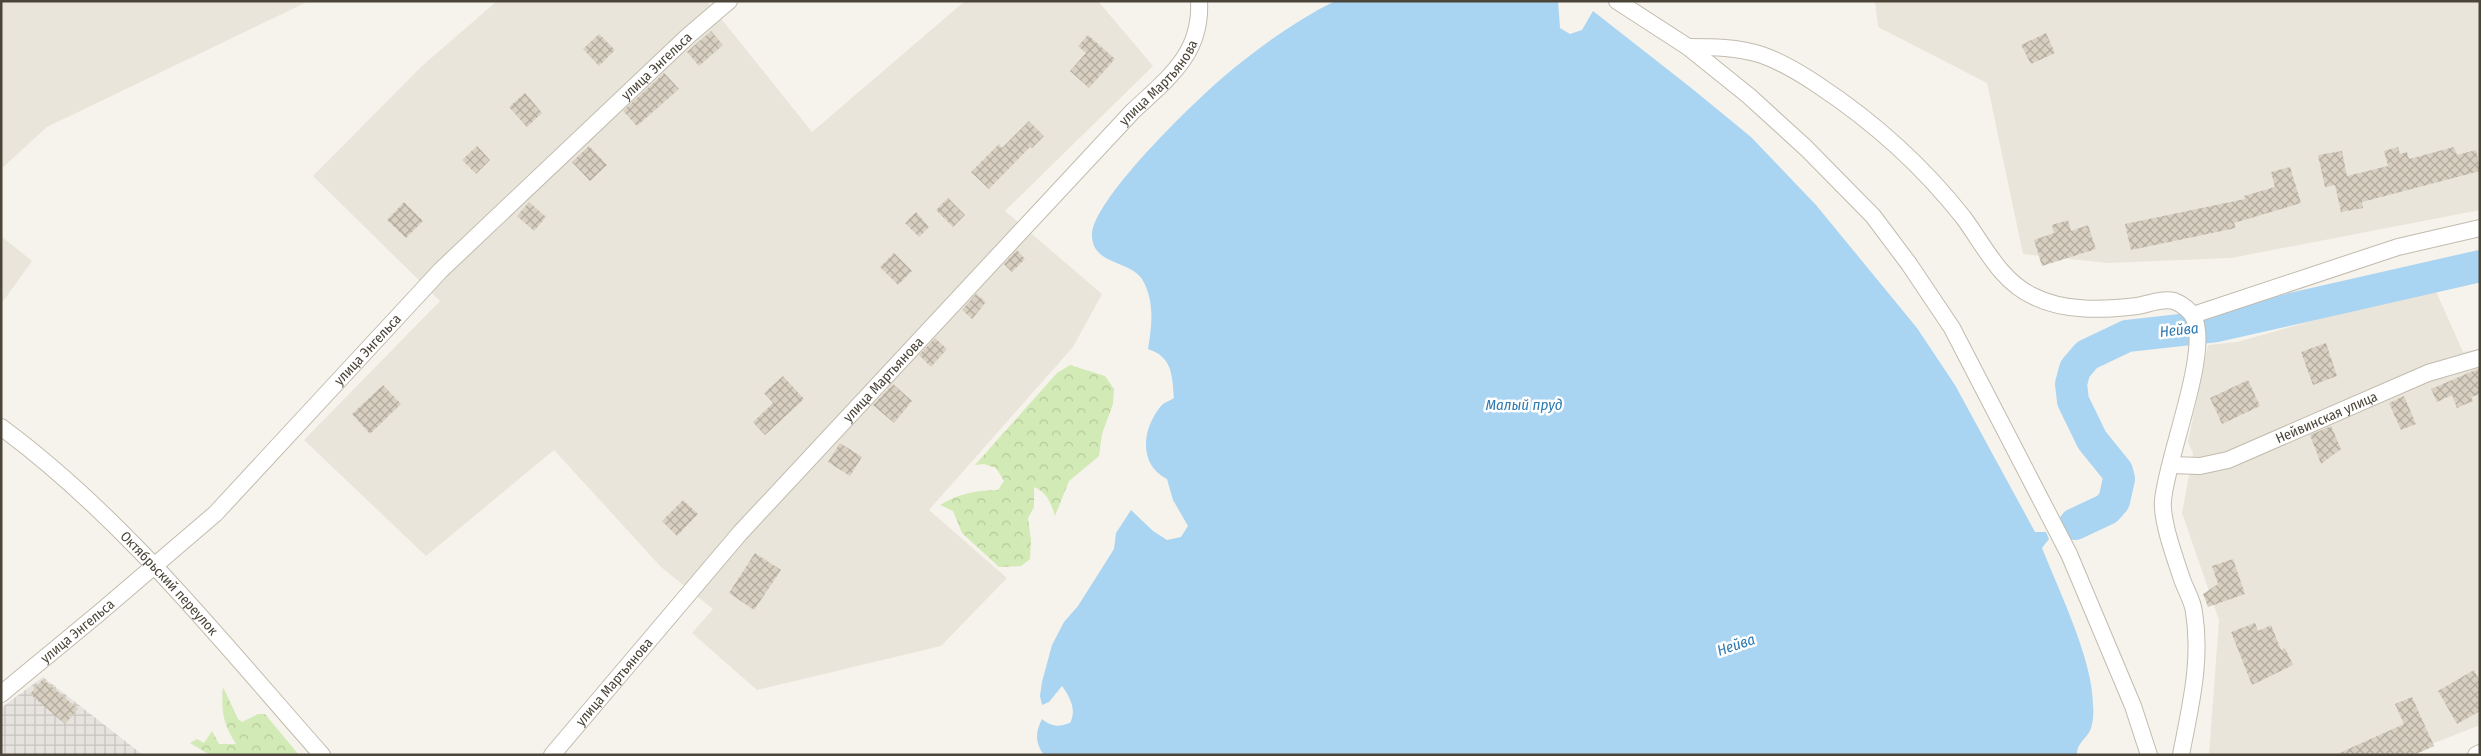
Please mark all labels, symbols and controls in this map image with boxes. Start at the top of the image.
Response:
street label: улица Энгельса [618,28,695,103]
street label: улица Мартьянова [1115,37,1201,129]
street label: улица Энгельса [330,310,405,389]
water label: Нейва [2159,319,2200,341]
street label: улица Мартьянова [839,333,927,425]
street label: Нейвинская улица [2273,387,2380,447]
water label: Малый пруд [1485,396,1563,414]
street label: Октябрьский переулок [117,528,222,639]
street label: улица Энгельса [37,595,118,666]
water label: Нейва [1715,630,1758,660]
street label: улица Мартьянова [572,634,656,729]

